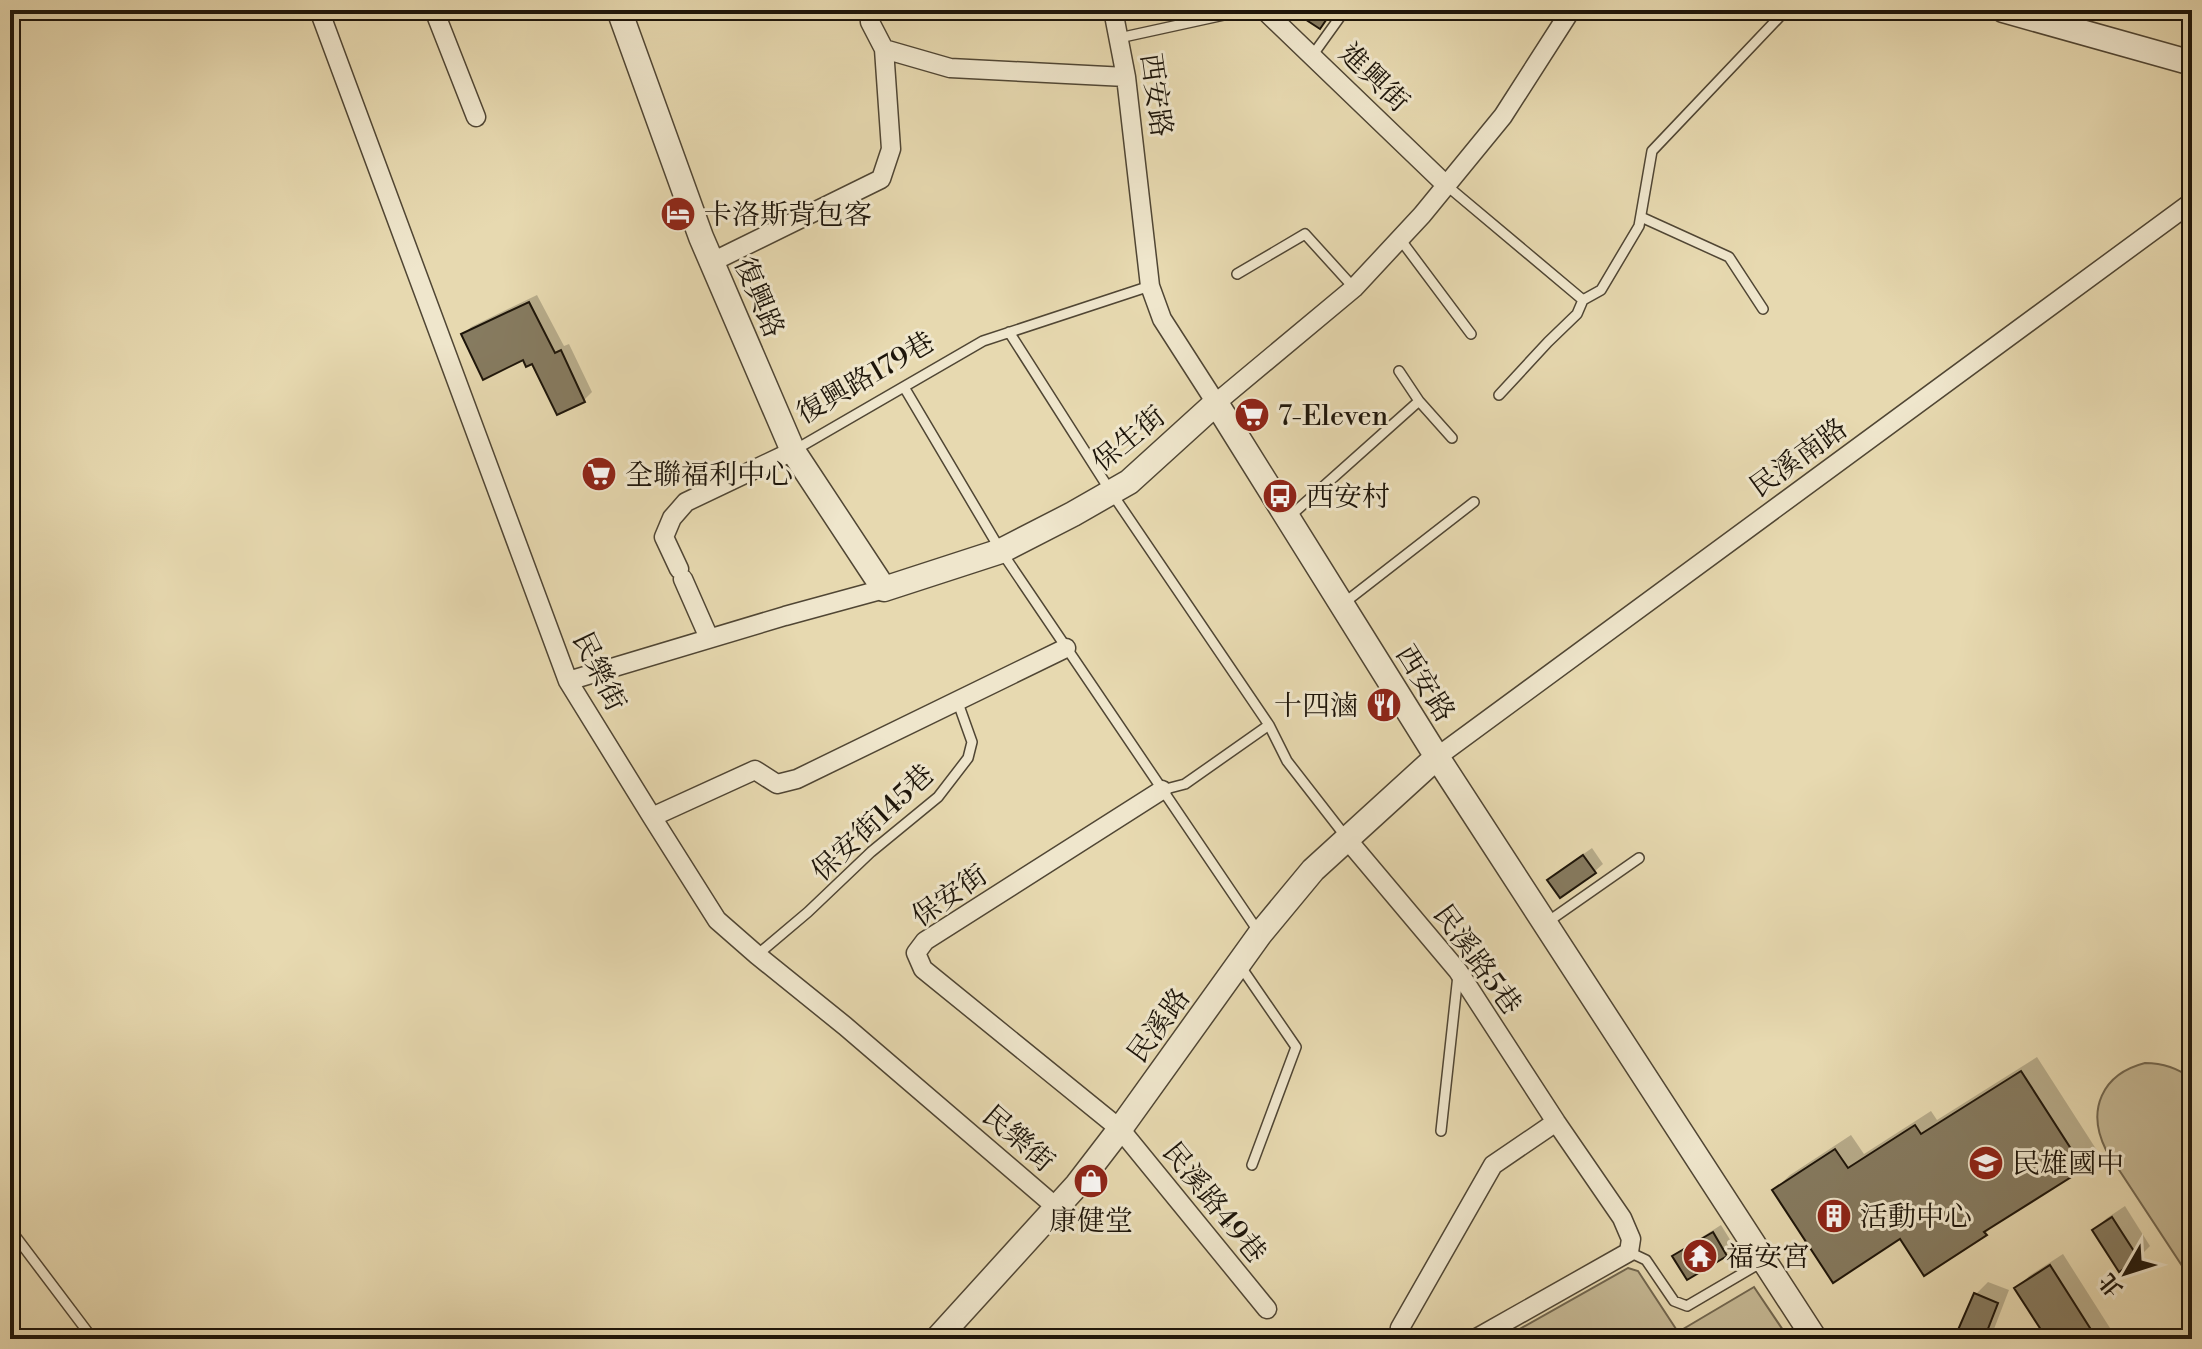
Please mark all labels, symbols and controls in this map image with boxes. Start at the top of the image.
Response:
street label: 進興街 [1332,36,1416,120]
street label: 西安路 [1132,51,1179,139]
hotel icon: 卡洛斯背包客 [659,195,697,233]
place label: 卡洛斯背包客 [704,198,872,233]
street label: 復興路 [726,252,791,343]
street label: 復興路179巷 [791,325,941,432]
supermarket icon: 7-Eleven [1233,396,1271,434]
street label: 保生街 [1085,399,1173,479]
place label: 7-Eleven [1278,399,1389,434]
street label: 民溪南路 [1743,411,1854,505]
supermarket icon: 全聯福利中心 [580,455,618,493]
place label: 全聯福利中心 [625,458,793,493]
bus stop icon: 西安村 [1261,477,1299,515]
place label: 西安村 [1306,480,1390,515]
street label: 民樂街 [565,626,633,717]
street label: 西安路 [1388,639,1462,729]
restaurant icon: 十四滷 [1365,686,1403,724]
place label: 十四滷 [1274,689,1358,724]
street label: 保安街145巷 [804,757,942,889]
street label: 保安街 [905,858,994,935]
street label: 民溪路5巷 [1425,898,1528,1022]
street label: 民溪路 [1120,982,1198,1070]
street label: 民樂街 [975,1098,1061,1180]
street label: 民溪路49巷 [1154,1135,1273,1271]
school or university icon: 民雄國中 [1967,1144,2005,1182]
place label: 民雄國中 [2012,1147,2124,1182]
shop icon: 康健堂 [1072,1162,1110,1200]
building icon: 活動中心 [1815,1197,1853,1235]
place label: 活動中心 [1860,1200,1972,1235]
place label: 康健堂 [1049,1204,1133,1239]
north arrow [2086,1233,2166,1313]
temple icon: 福安宮 [1681,1237,1719,1275]
place label: 福安宮 [1726,1240,1810,1275]
text: 北 [2094,1268,2129,1302]

